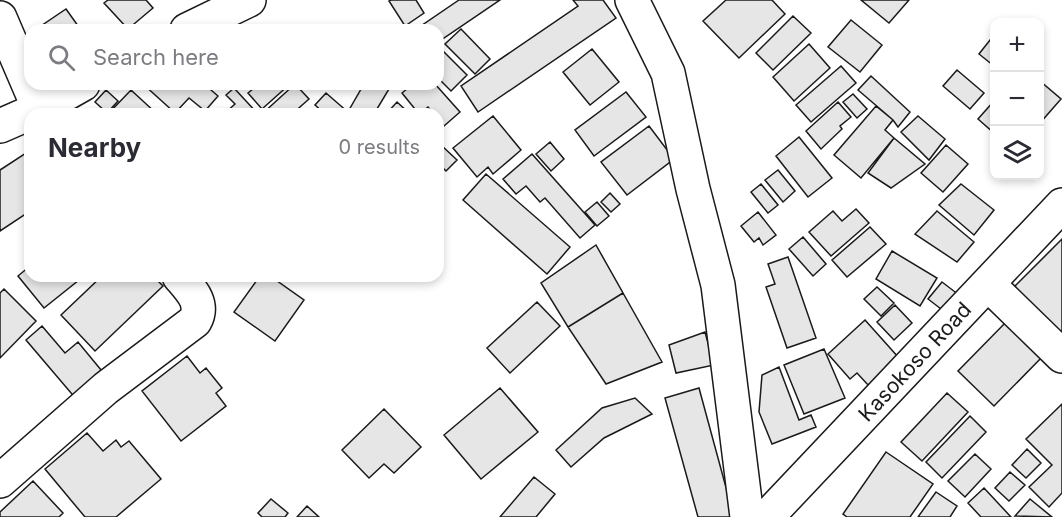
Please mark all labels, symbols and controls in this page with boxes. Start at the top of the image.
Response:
map controls [990,18,1044,180]
button: + [990,18,1044,72]
search box [24,24,444,90]
icon: search [45,41,78,74]
text: Search here [93,44,219,70]
button: − [990,72,1044,126]
button: layers [990,126,1044,180]
text: Nearby [48,132,141,163]
text: 0 results [338,135,420,159]
street label: Kasokoso Road [853,297,976,426]

